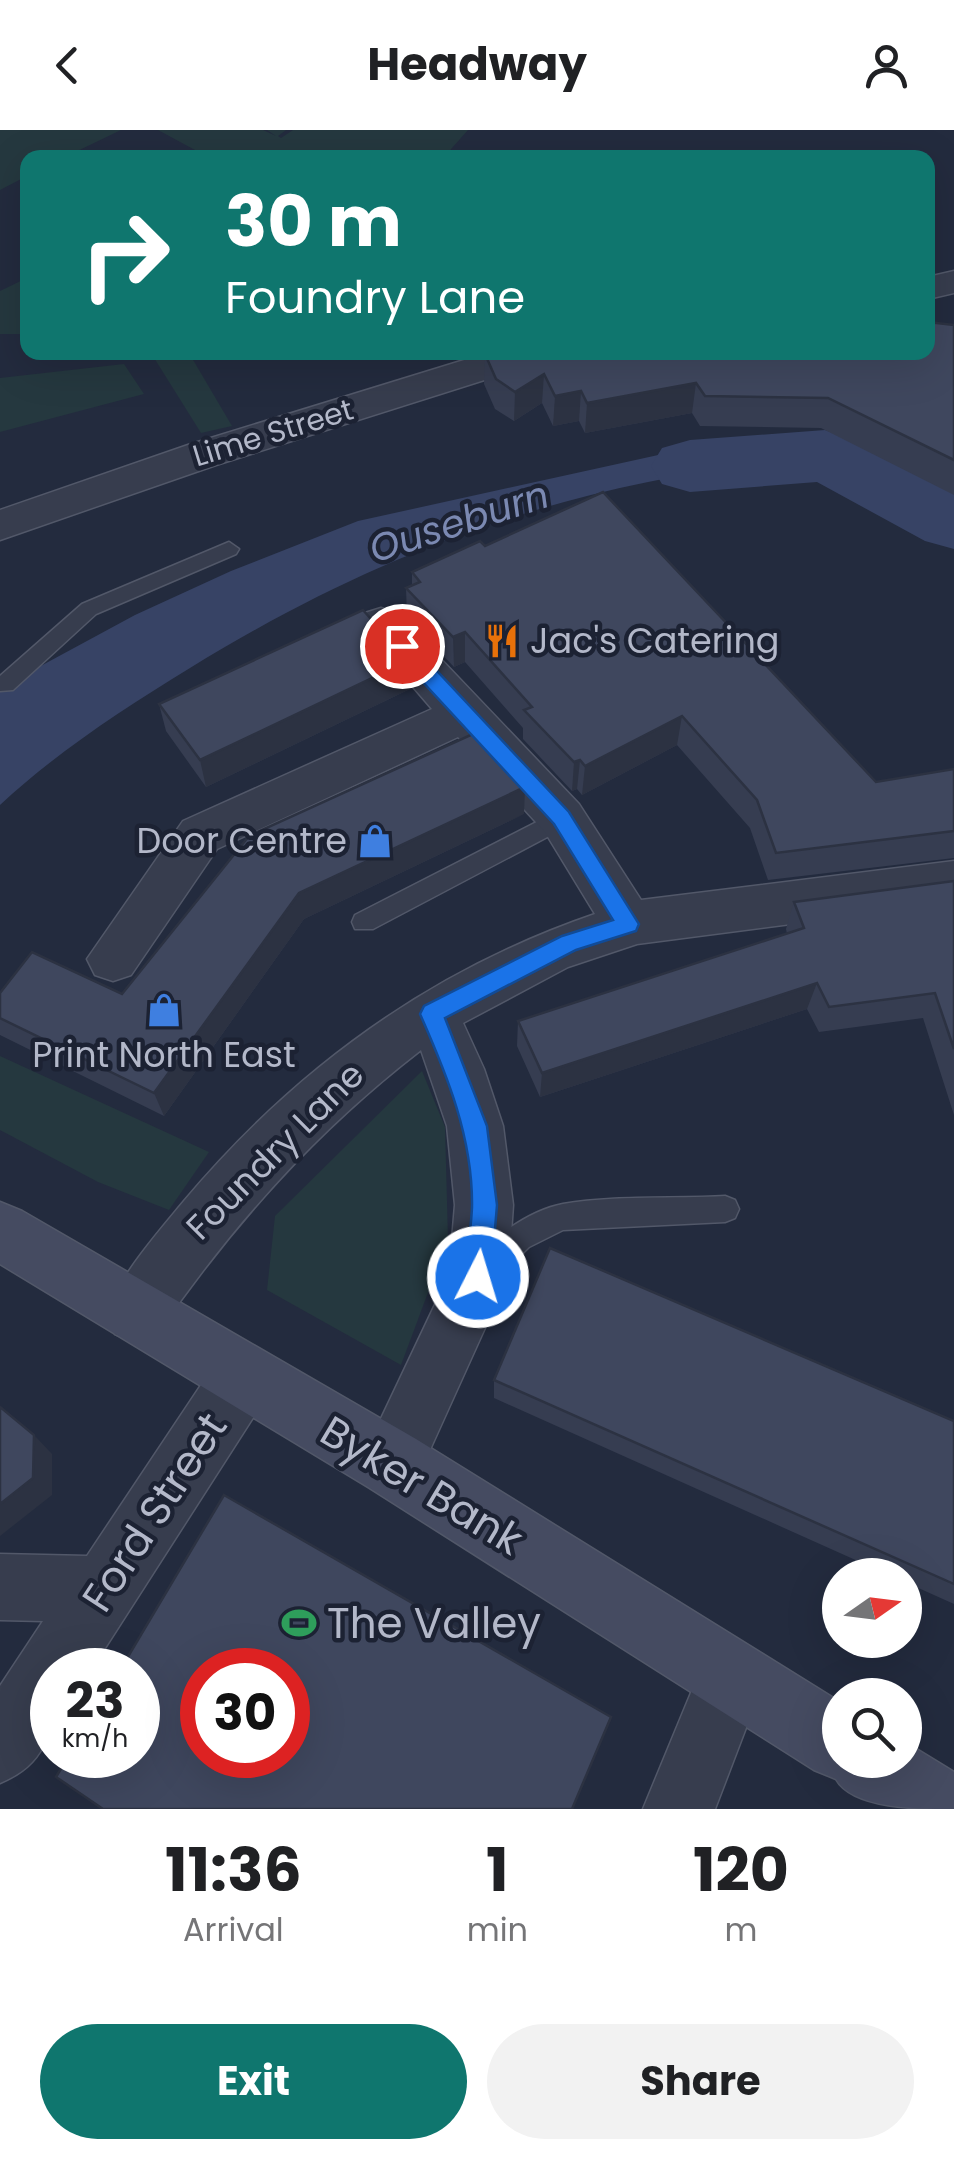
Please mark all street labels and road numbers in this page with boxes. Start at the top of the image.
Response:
street label: Lime Street [187,388,358,477]
street label: Foundry Lane [175,1051,375,1251]
street label: Ford Street [68,1401,241,1623]
street label: Byker Bank [309,1402,534,1569]

